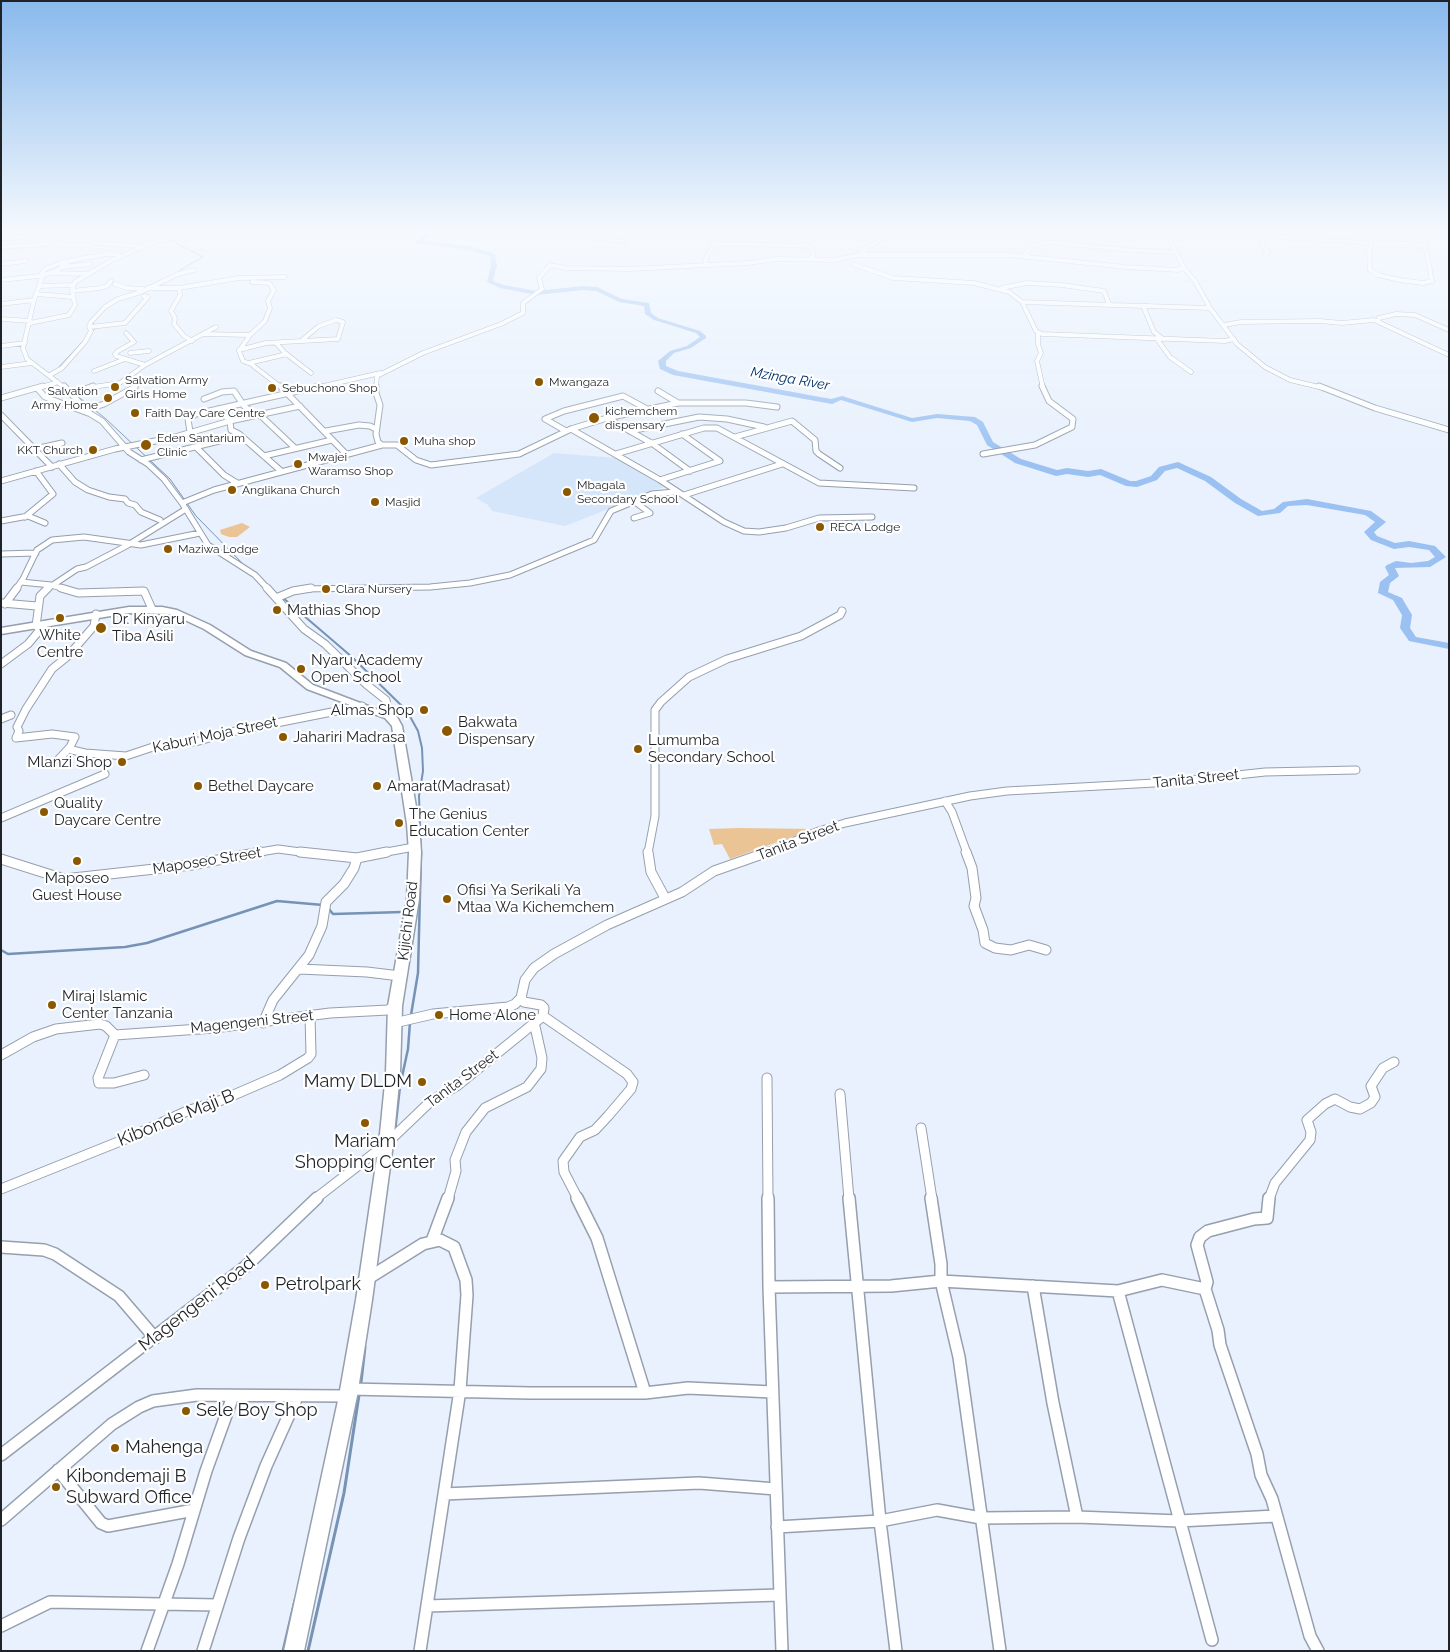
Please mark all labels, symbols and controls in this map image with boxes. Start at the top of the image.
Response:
water label: Mzinga River [749,364,831,394]
place label: Salvation Army Girls Home [125,373,208,401]
place label: Mwangaza [549,375,609,389]
marker: Mwangaza [533,376,545,388]
marker: Salvation Army Girls Home [109,381,121,393]
place label: Sebuchono Shop [282,381,378,395]
marker: Sebuchono Shop [266,382,278,394]
place label: Salvation Army Home [31,384,98,412]
marker: Salvation Army Home [102,392,114,404]
place label: kichemchem dispensary [605,404,677,432]
place label: Faith Day Care Centre [145,406,265,420]
marker: Faith Day Care Centre [129,407,141,419]
marker: kichemchem dispensary [587,411,601,425]
place label: Eden Santarium Clinic [157,431,245,459]
place label: Muha shop [414,434,476,448]
marker: Muha shop [398,435,410,447]
marker: Eden Santarium Clinic [139,438,153,452]
place label: KKT Church [17,443,83,457]
marker: KKT Church [87,444,99,456]
place label: Mwajei Waramso Shop [308,450,393,478]
marker: Mwajei Waramso Shop [292,458,304,470]
place label: Mbagala Secondary School [577,478,678,506]
place label: Anglikana Church [242,483,340,497]
marker: Anglikana Church [226,484,238,496]
marker: Mbagala Secondary School [561,486,573,498]
place label: Masjid [385,495,421,509]
marker: Masjid [369,496,381,508]
place label: RECA Lodge [830,520,900,534]
marker: RECA Lodge [814,521,826,533]
place label: Maziwa Lodge [178,542,259,556]
marker: Maziwa Lodge [162,543,174,555]
place label: Clara Nursery [336,582,412,596]
marker: Clara Nursery [320,583,332,595]
place label: Mathias Shop [287,601,381,619]
marker: Mathias Shop [271,604,283,616]
place label: Dr. Kinyaru Tiba Asili [112,610,185,645]
marker: White Centre [54,612,66,624]
marker: Dr. Kinyaru Tiba Asili [94,621,108,635]
place label: White Centre [37,626,83,661]
place label: Nyaru Academy Open School [311,651,423,686]
marker: Nyaru Academy Open School [295,663,307,675]
place label: Almas Shop [331,701,414,719]
marker: Almas Shop [418,704,430,716]
street label: Kaburi Moja Street [151,713,279,757]
place label: Bakwata Dispensary [458,713,535,748]
marker: Bakwata Dispensary [440,724,454,738]
place label: Jahariri Madrasa [293,728,405,746]
marker: Jahariri Madrasa [277,731,289,743]
place label: Lumumba Secondary School [648,731,774,766]
marker: Lumumba Secondary School [632,743,644,755]
place label: Mlanzi Shop [27,753,112,771]
marker: Mlanzi Shop [116,756,128,768]
street label: Tanita Street [1152,766,1240,792]
place label: Bethel Daycare [208,777,314,795]
place label: Amarat(Madrasat) [387,777,510,795]
marker: Bethel Daycare [192,780,204,792]
marker: Amarat(Madrasat) [371,780,383,792]
place label: Quality Daycare Centre [54,794,161,829]
place label: The Genius Education Center [409,805,529,840]
marker: Quality Daycare Centre [38,806,50,818]
marker: The Genius Education Center [393,817,405,829]
street label: Tanita Street [754,817,842,865]
street label: Maposeo Street [151,844,263,878]
marker: Maposeo Guest House [71,855,83,867]
place label: Maposeo Guest House [32,869,122,904]
street label: Kijichi Road [394,880,422,962]
place label: Ofisi Ya Serikali Ya Mtaa Wa Kichemchem [457,881,614,916]
marker: Ofisi Ya Serikali Ya Mtaa Wa Kichemchem [441,893,453,905]
place label: Miraj Islamic Center Tanzania [62,987,173,1022]
marker: Miraj Islamic Center Tanzania [46,999,58,1011]
place label: Home Alone [449,1006,536,1024]
street label: Magengeni Street [190,1007,314,1037]
marker: Home Alone [433,1009,445,1021]
street label: Tanita Street [422,1046,502,1112]
place label: Mamy DLDM [304,1071,412,1093]
marker: Mamy DLDM [416,1076,428,1088]
street label: Kibonde Maji B [114,1085,238,1151]
marker: Mariam Shopping Center [359,1117,371,1129]
place label: Mariam Shopping Center [295,1131,435,1174]
street label: Magengeni Road [135,1252,259,1356]
place label: Petrolpark [275,1274,361,1296]
marker: Petrolpark [259,1279,271,1291]
place label: Sele Boy Shop [196,1400,317,1422]
marker: Sele Boy Shop [180,1405,192,1417]
place label: Mahenga [125,1437,203,1459]
marker: Mahenga [109,1442,121,1454]
place label: Kibondemaji B Subward Office [66,1466,192,1508]
marker: Kibondemaji B Subward Office [50,1481,62,1493]

